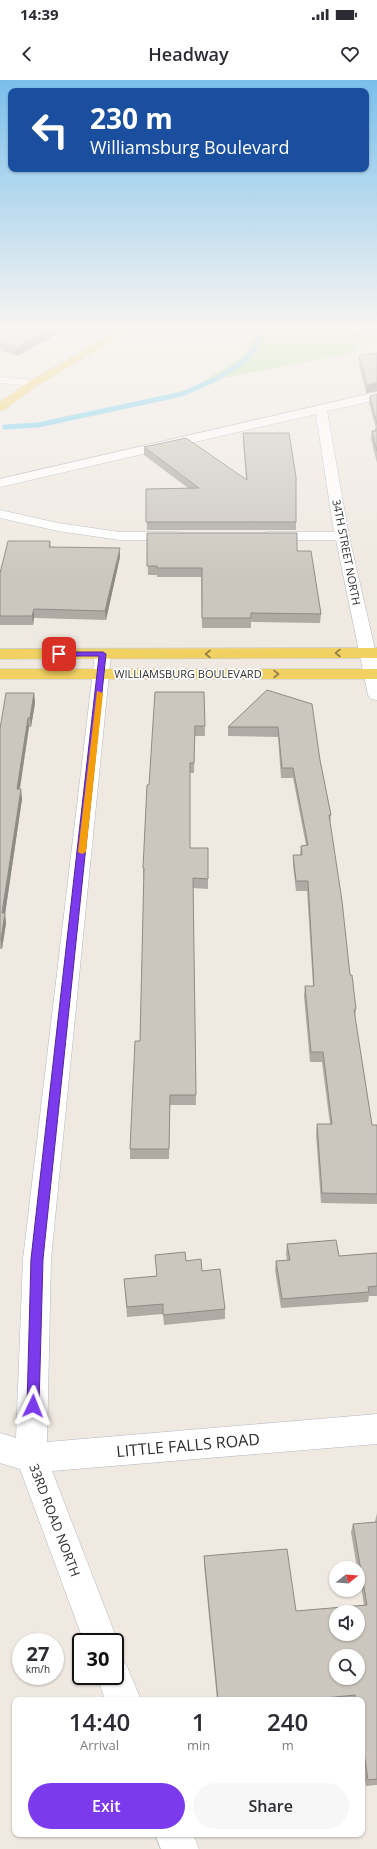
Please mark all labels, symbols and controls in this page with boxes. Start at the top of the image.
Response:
text: 14:39 [20,4,59,24]
text: Headway [148,42,229,66]
icon: back [16,43,38,65]
icon: heart [339,43,361,65]
text: 230 m [90,99,173,137]
icon: left [24,104,76,156]
text: Williamsburg Boulevard [90,135,289,159]
street label: 34TH STREET NORTH [329,498,365,606]
pin [42,637,76,671]
icon: arrive [48,643,70,665]
one-way arrow [335,649,341,657]
one-way arrow [205,650,211,658]
street label: WILLIAMSBURG BOULEVARD [114,666,262,681]
one-way arrow [273,670,279,678]
position arrow [12,1385,54,1427]
street label: LITTLE FALLS ROAD [115,1428,261,1462]
street label: 33RD ROAD NORTH [25,1461,85,1579]
north arrow [329,1561,365,1597]
map controls [329,1561,365,1685]
button: sound [329,1605,365,1641]
speed limit sign: 30 [72,1633,124,1685]
text: 27 [27,1640,49,1667]
button: search [329,1649,365,1685]
text: km/h [26,1662,50,1676]
text: 14:40 [69,1705,130,1738]
text: 1 [192,1705,206,1738]
text: 240 [267,1705,308,1738]
text: Arrival [80,1736,119,1754]
text: min [187,1736,210,1754]
text: m [282,1736,294,1754]
button: Exit [28,1783,185,1829]
button: Share [193,1783,349,1829]

